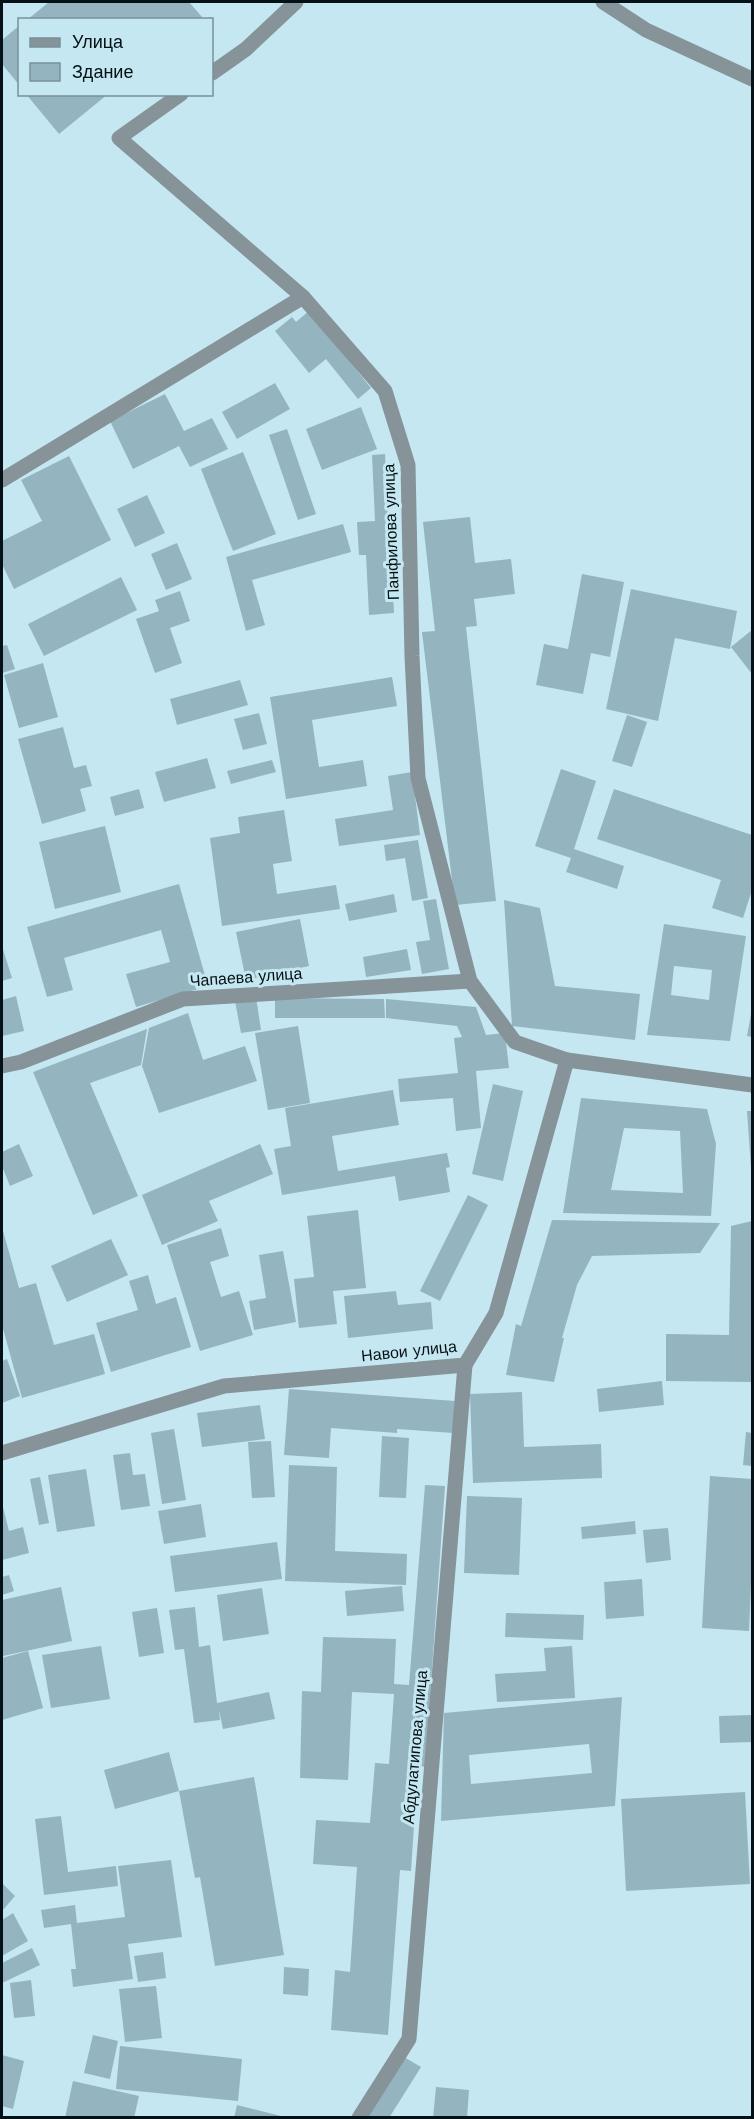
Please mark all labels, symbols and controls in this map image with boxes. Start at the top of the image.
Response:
legend [18,18,213,96]
text: Улица [72,31,124,52]
text: Здание [72,61,133,82]
street label: Панфилова улица [379,463,403,601]
street label: Чапаева улица [189,964,303,990]
street label: Навои улица [360,1337,458,1365]
street label: Абдулатипова улица [399,1669,431,1825]

